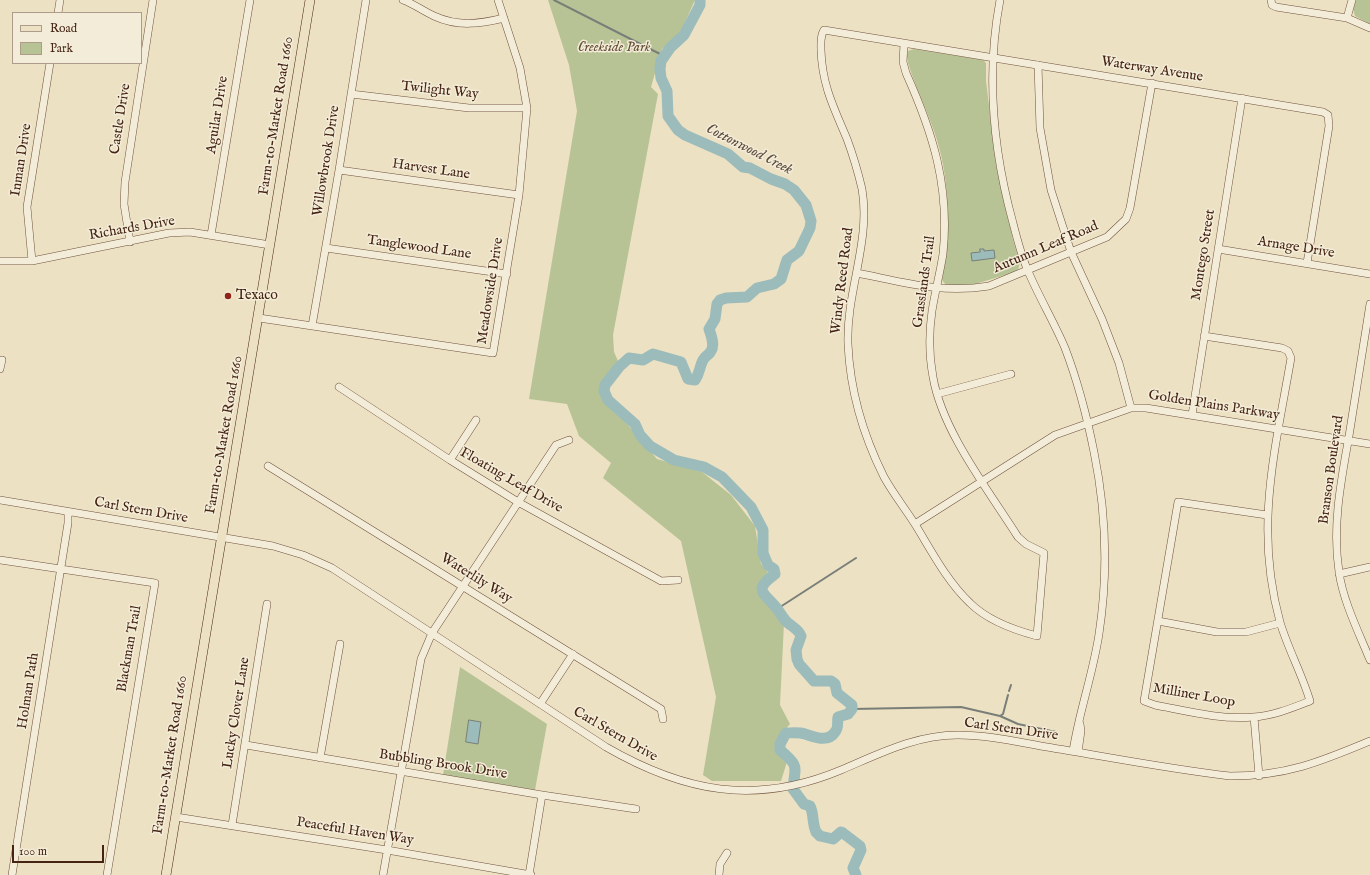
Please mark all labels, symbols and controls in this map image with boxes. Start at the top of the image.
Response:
legend [12,12,142,64]
text: Road [50,21,77,36]
street label: Farm-to-Market Road 1660 [256,35,298,197]
park label: Creekside Park [578,40,650,56]
text: Park [50,41,73,56]
street label: Waterway Avenue [1100,54,1204,86]
street label: Aguilar Drive [204,75,232,155]
street label: Twilight Way [400,79,480,103]
street label: Castle Drive [107,82,135,156]
street label: Willowbrook Drive [310,104,344,218]
water label: Cottonwood Creek [703,121,795,179]
street label: Inman Drive [8,122,36,198]
street label: Harvest Lane [391,156,471,184]
street label: Montego Street [1189,208,1219,302]
street label: Richards Drive [88,213,176,245]
street label: Autumn Leaf Road [991,218,1101,278]
street label: Windy Reed Road [828,227,858,335]
street label: Tanglewood Lane [366,232,472,264]
street label: Arnage Drive [1256,234,1336,262]
street label: Grasslands Trail [910,235,940,329]
street label: Meadowside Drive [474,236,508,346]
place label: Texaco [236,288,278,304]
marker: Texaco [223,291,233,301]
street label: Farm-to-Market Road 1660 [203,354,247,516]
street label: Golden Plains Parkway [1147,387,1281,425]
street label: Branson Boulevard [1316,414,1348,526]
street label: Floating Leaf Drive [456,445,566,517]
street label: Carl Stern Drive [93,495,189,527]
street label: Waterlily Way [437,550,515,608]
street label: Blackman Trail [114,604,146,694]
street label: Holman Path [15,652,43,730]
street label: Lucky Clover Lane [220,656,254,770]
street label: Farm-to-Market Road 1660 [150,674,192,836]
street label: Milliner Loop [1152,681,1236,711]
street label: Carl Stern Drive [570,704,660,766]
street label: Carl Stern Drive [963,715,1059,745]
street label: Bubbling Brook Drive [378,747,508,783]
street label: Peaceful Haven Way [295,814,415,850]
scale bar [14,837,106,863]
text: 100 m [19,844,47,859]

